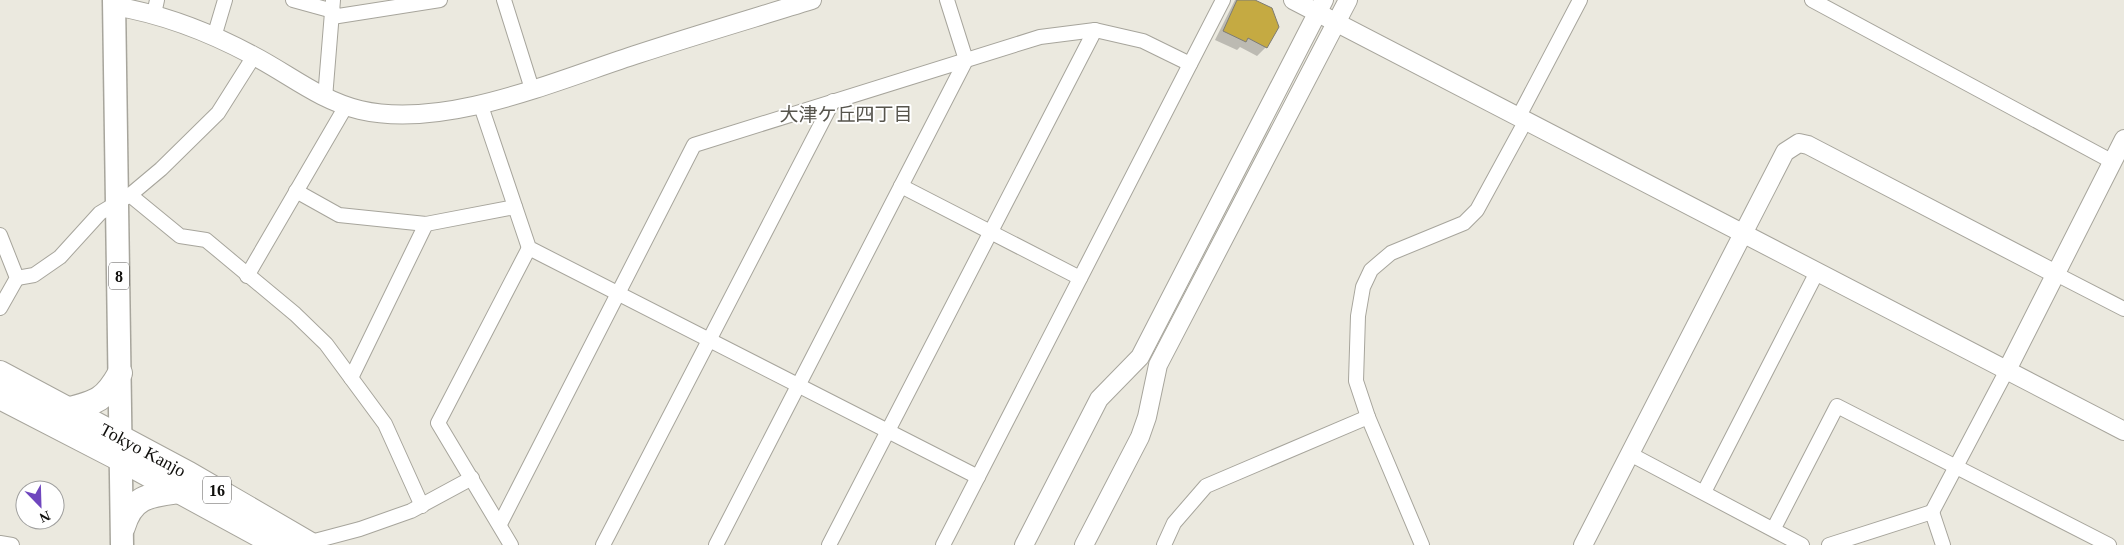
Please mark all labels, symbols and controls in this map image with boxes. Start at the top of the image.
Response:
district label: 大津ケ丘四丁目 [779,104,913,125]
road number: 8 [109,262,129,290]
street label: Tokyo Kanjo [97,419,189,481]
road number: 16 [203,476,231,504]
north arrow [15,480,65,530]
text: N [37,508,52,525]

